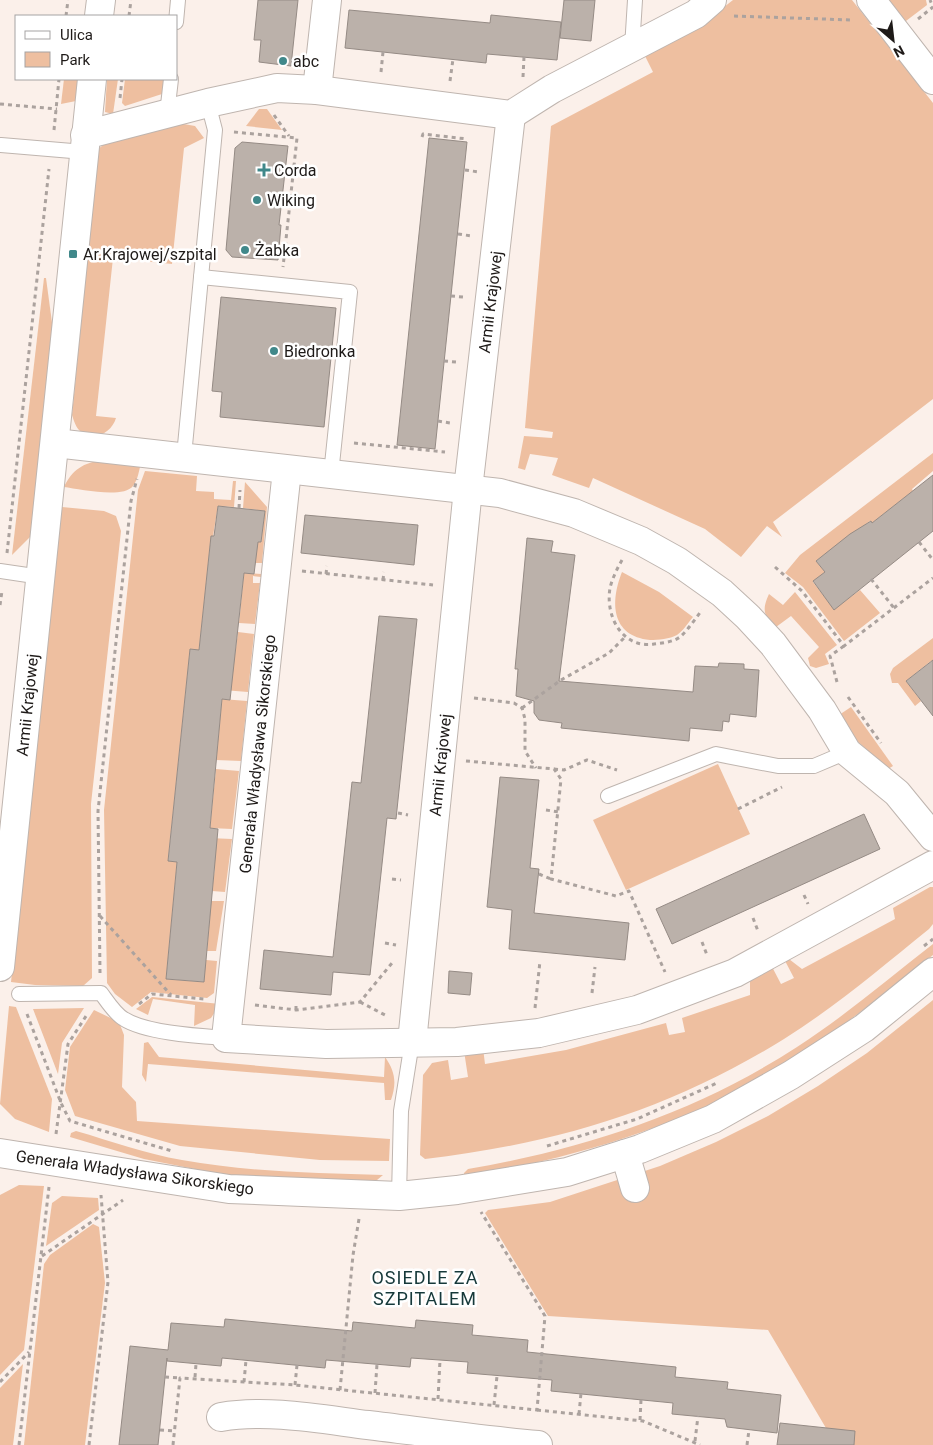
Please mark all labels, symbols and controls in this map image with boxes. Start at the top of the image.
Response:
legend [15,15,178,80]
north arrow [868,15,918,65]
text: Ulica [60,26,93,44]
text: N [891,42,907,61]
text: Park [60,51,91,69]
place label: abc [293,52,319,71]
marker: abc [277,55,289,67]
place label: Corda [274,161,317,180]
marker: Corda [258,164,270,176]
place label: Wiking [267,191,315,210]
marker: Wiking [251,194,263,206]
place label: Żabka [255,241,299,260]
marker: Żabka [239,244,251,256]
place label: Ar.Krajowej/szpital [83,245,217,264]
marker: Ar.Krajowej/szpital [67,248,79,260]
street label: Armii Krajowej [475,250,506,354]
place label: Biedronka [284,342,355,361]
marker: Biedronka [268,345,280,357]
street label: Generała Władysława Sikorskiego [235,634,280,874]
street label: Armii Krajowej [13,653,42,757]
street label: Armii Krajowej [426,713,455,817]
street label: Generała Władysława Sikorskiego [15,1146,255,1199]
district label: OSIEDLE ZA SZPITALEM [371,1267,479,1309]

